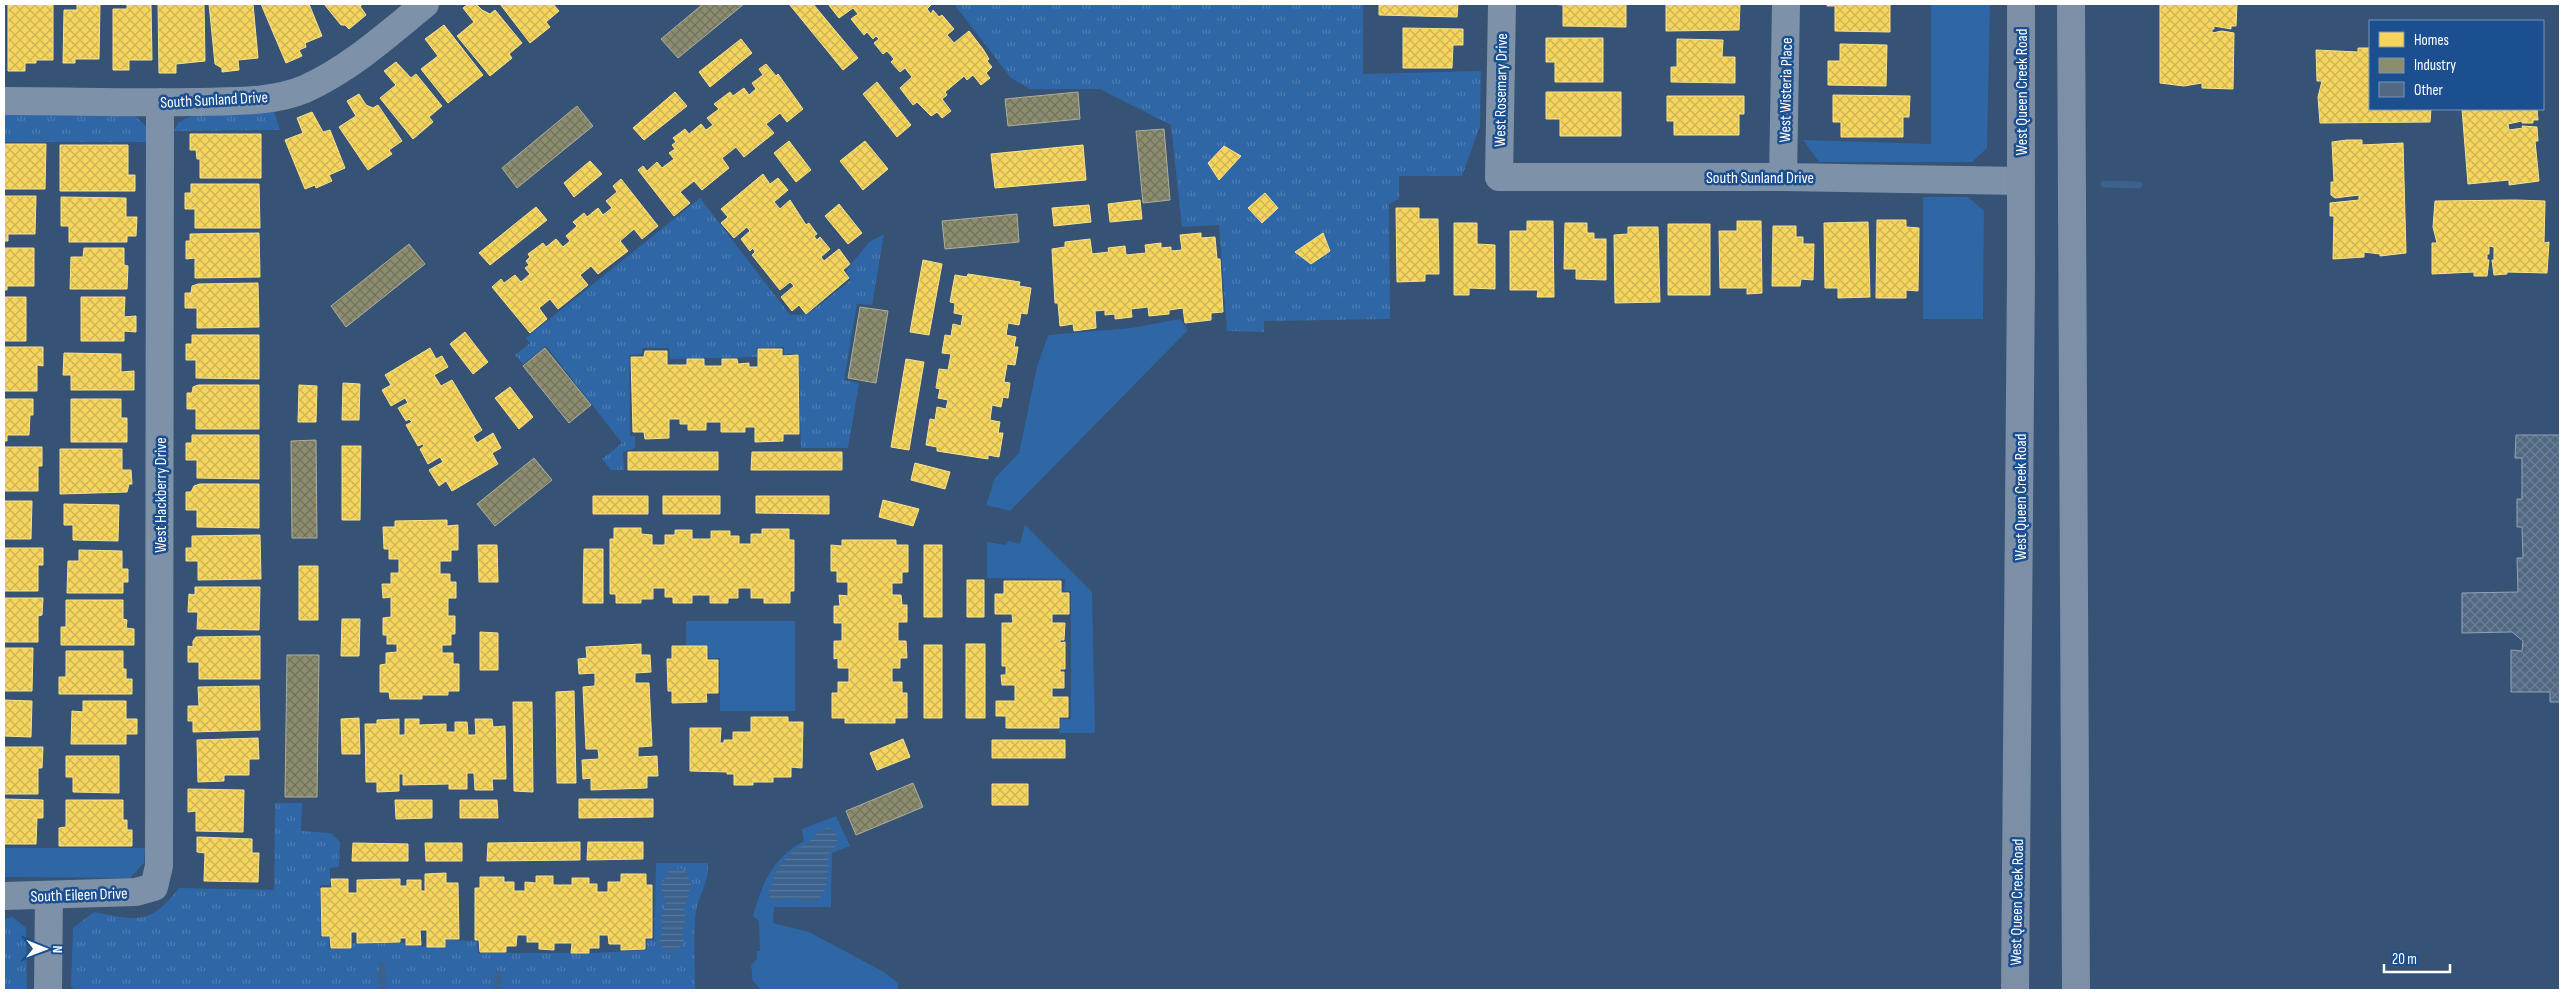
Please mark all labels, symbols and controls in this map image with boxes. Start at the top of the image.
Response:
legend [2369,20,2544,110]
street label: West Queen Creek Road [2013,29,2032,155]
text: Homes [2414,31,2449,50]
street label: West Rosemary Drive [1491,33,1512,147]
street label: West Wisteria Place [1776,37,1797,143]
text: Industry [2414,56,2456,75]
text: Other [2414,81,2443,100]
street label: South Sunland Drive [160,88,268,113]
street label: South Sunland Drive [1706,169,1814,188]
street label: West Queen Creek Road [2012,434,2031,560]
street label: West Hackberry Drive [152,437,171,553]
street label: West Queen Creek Road [2007,838,2028,966]
street label: South Eileen Drive [30,884,128,907]
north arrow [20,924,70,974]
scale bar [2384,942,2450,974]
text: N [49,945,66,953]
text: 20 m [2392,950,2417,969]

